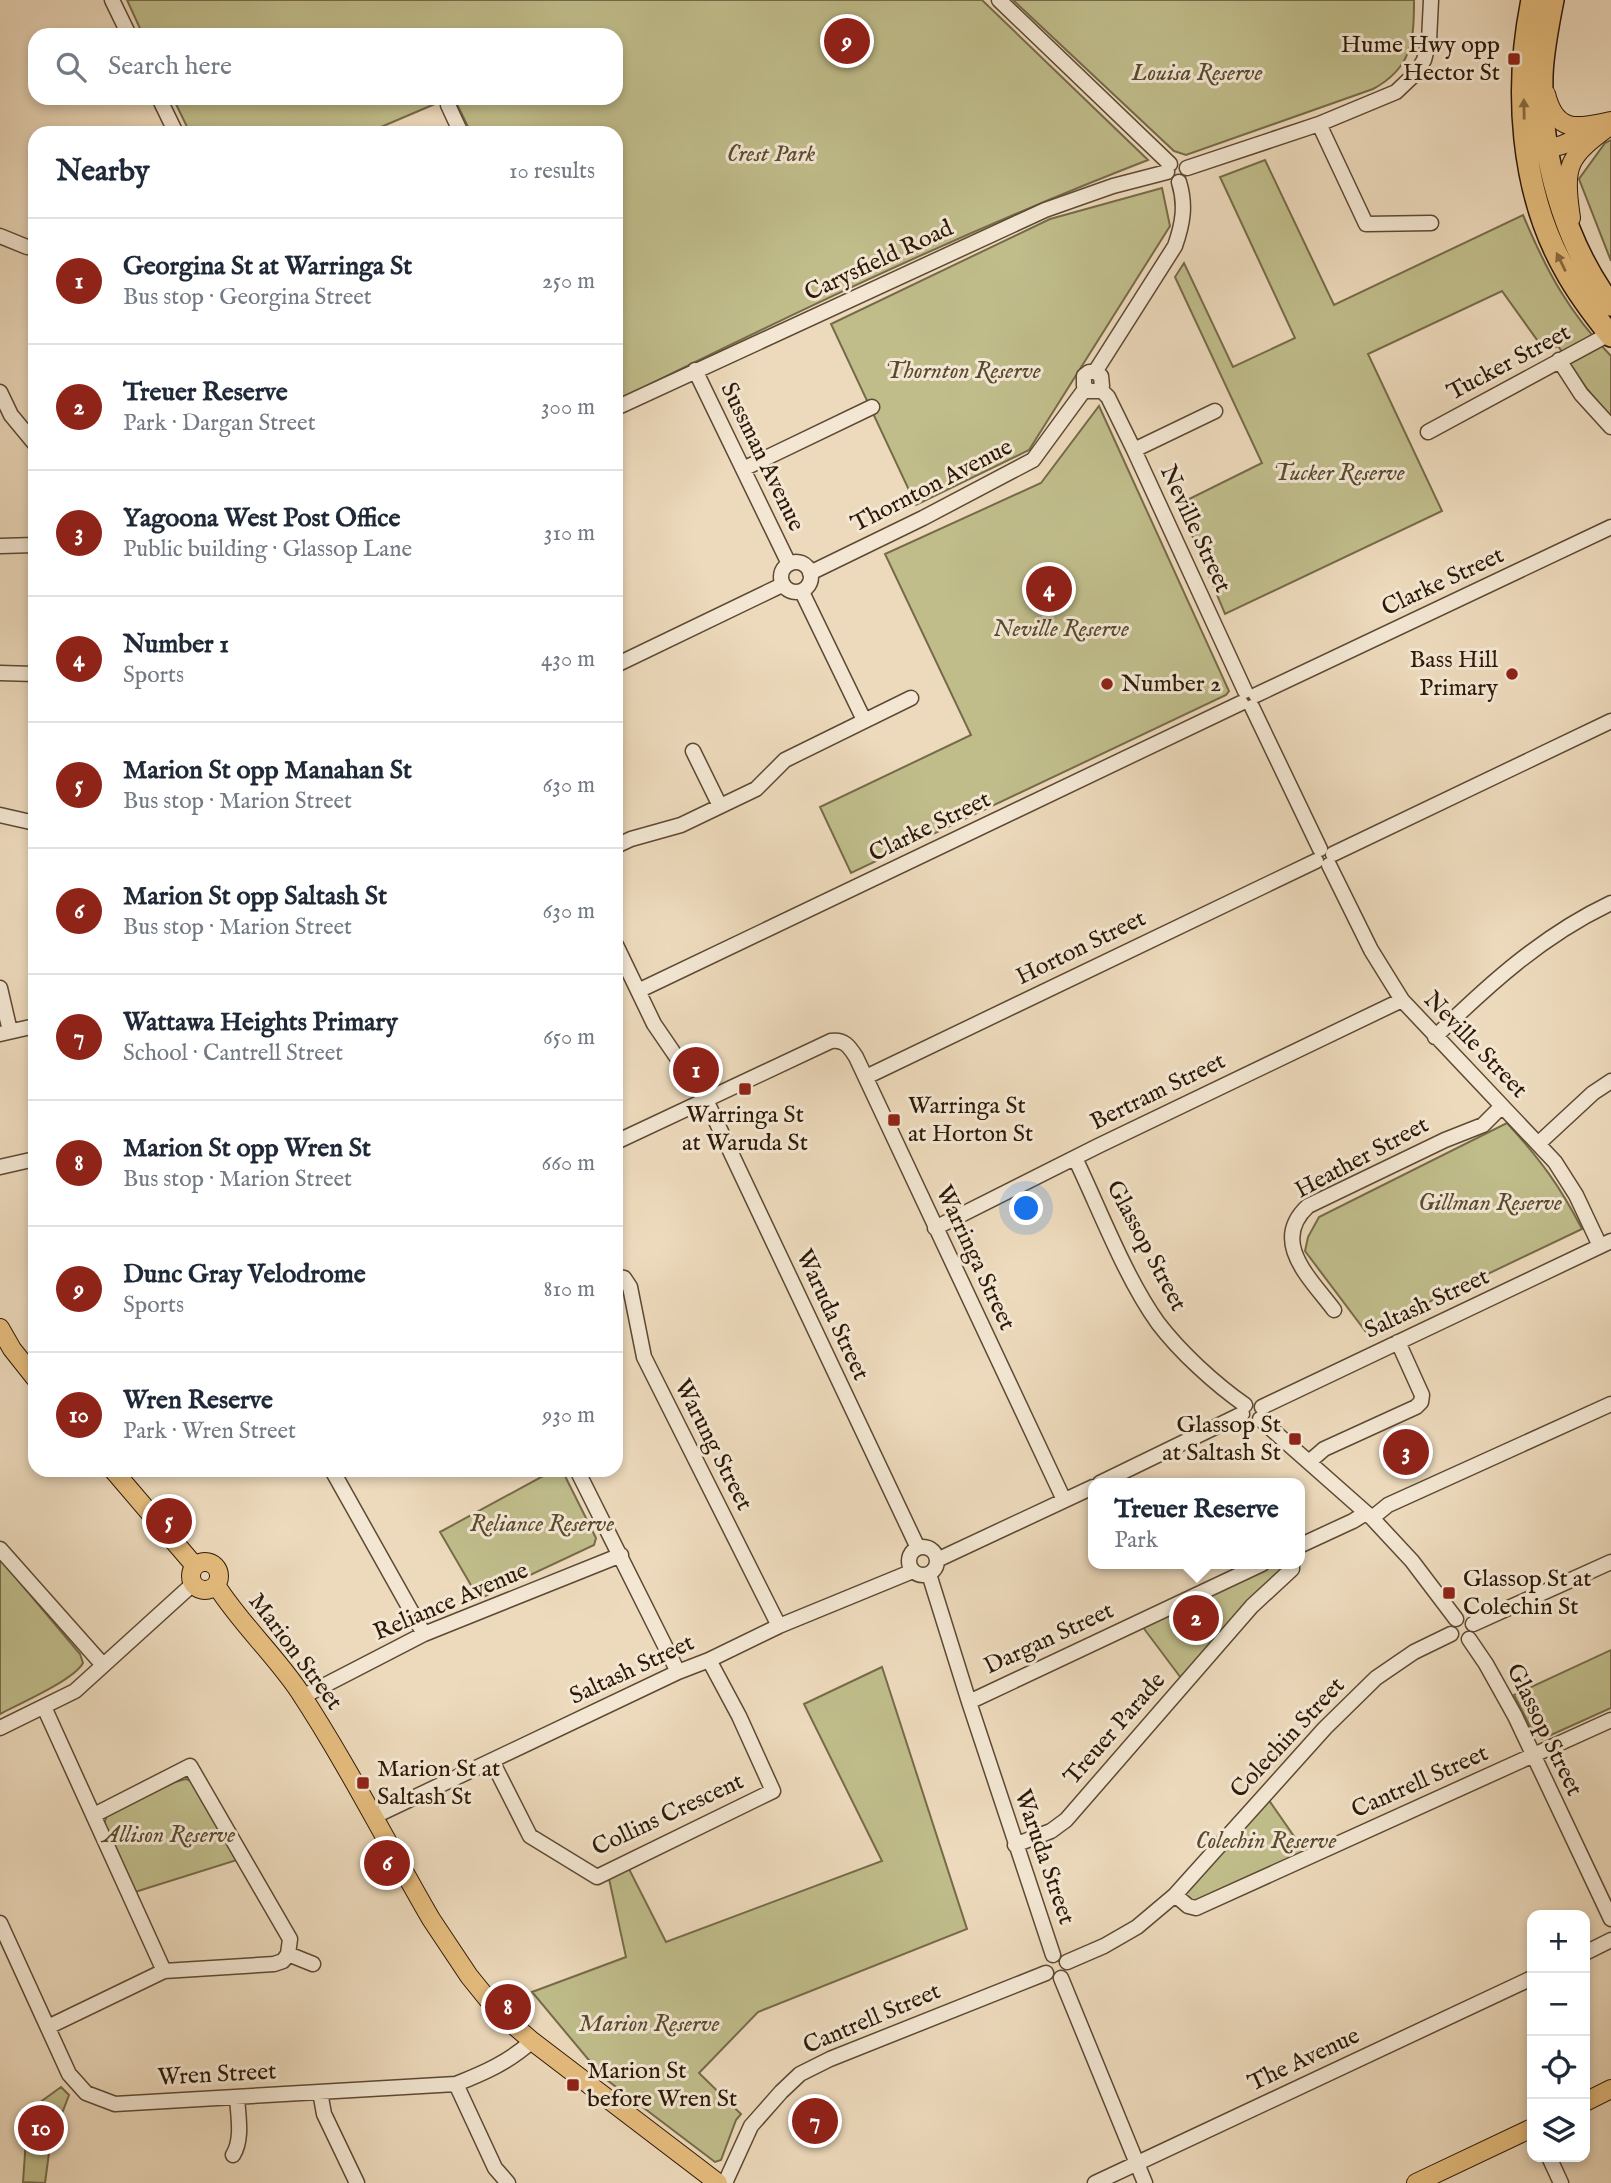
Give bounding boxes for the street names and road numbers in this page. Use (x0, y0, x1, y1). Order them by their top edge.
street label: Carysfield Road (800, 213, 958, 309)
street label: Tucker Street (1442, 318, 1576, 408)
street label: Sussman Avenue (713, 377, 811, 537)
street label: Thornton Avenue (846, 432, 1018, 540)
street label: Neville Street (1152, 460, 1238, 598)
street label: Clarke Street (1377, 540, 1509, 624)
street label: Clarke Street (864, 784, 996, 870)
street label: Horton Street (1011, 903, 1151, 993)
street label: Neville Street (1416, 985, 1534, 1105)
street label: Bertram Street (1085, 1046, 1231, 1138)
street label: Heather Street (1290, 1110, 1434, 1206)
street label: Glassop Street (1099, 1175, 1193, 1317)
street label: Warringa Street (928, 1180, 1022, 1336)
street label: Waruda Street (788, 1245, 876, 1385)
street label: Saltash Street (1360, 1262, 1494, 1346)
street label: Warung Street (667, 1374, 759, 1516)
street label: Reliance Avenue (369, 1555, 533, 1649)
street label: Marion Street (241, 1587, 349, 1717)
street label: Dargan Street (979, 1595, 1119, 1683)
street label: Saltash Street (565, 1628, 699, 1712)
street label: Glassop Street (1499, 1659, 1589, 1801)
street label: Treuer Parade (1057, 1666, 1173, 1792)
street label: Colechin Street (1224, 1671, 1352, 1805)
street label: Cantrell Street (1347, 1738, 1493, 1826)
street label: Collins Crescent (587, 1766, 749, 1864)
street label: Waruda Street (1006, 1785, 1082, 1929)
street label: Cantrell Street (799, 1976, 945, 2062)
street label: The Avenue (1243, 2021, 1365, 2099)
street label: Wren Street (157, 2056, 277, 2094)

